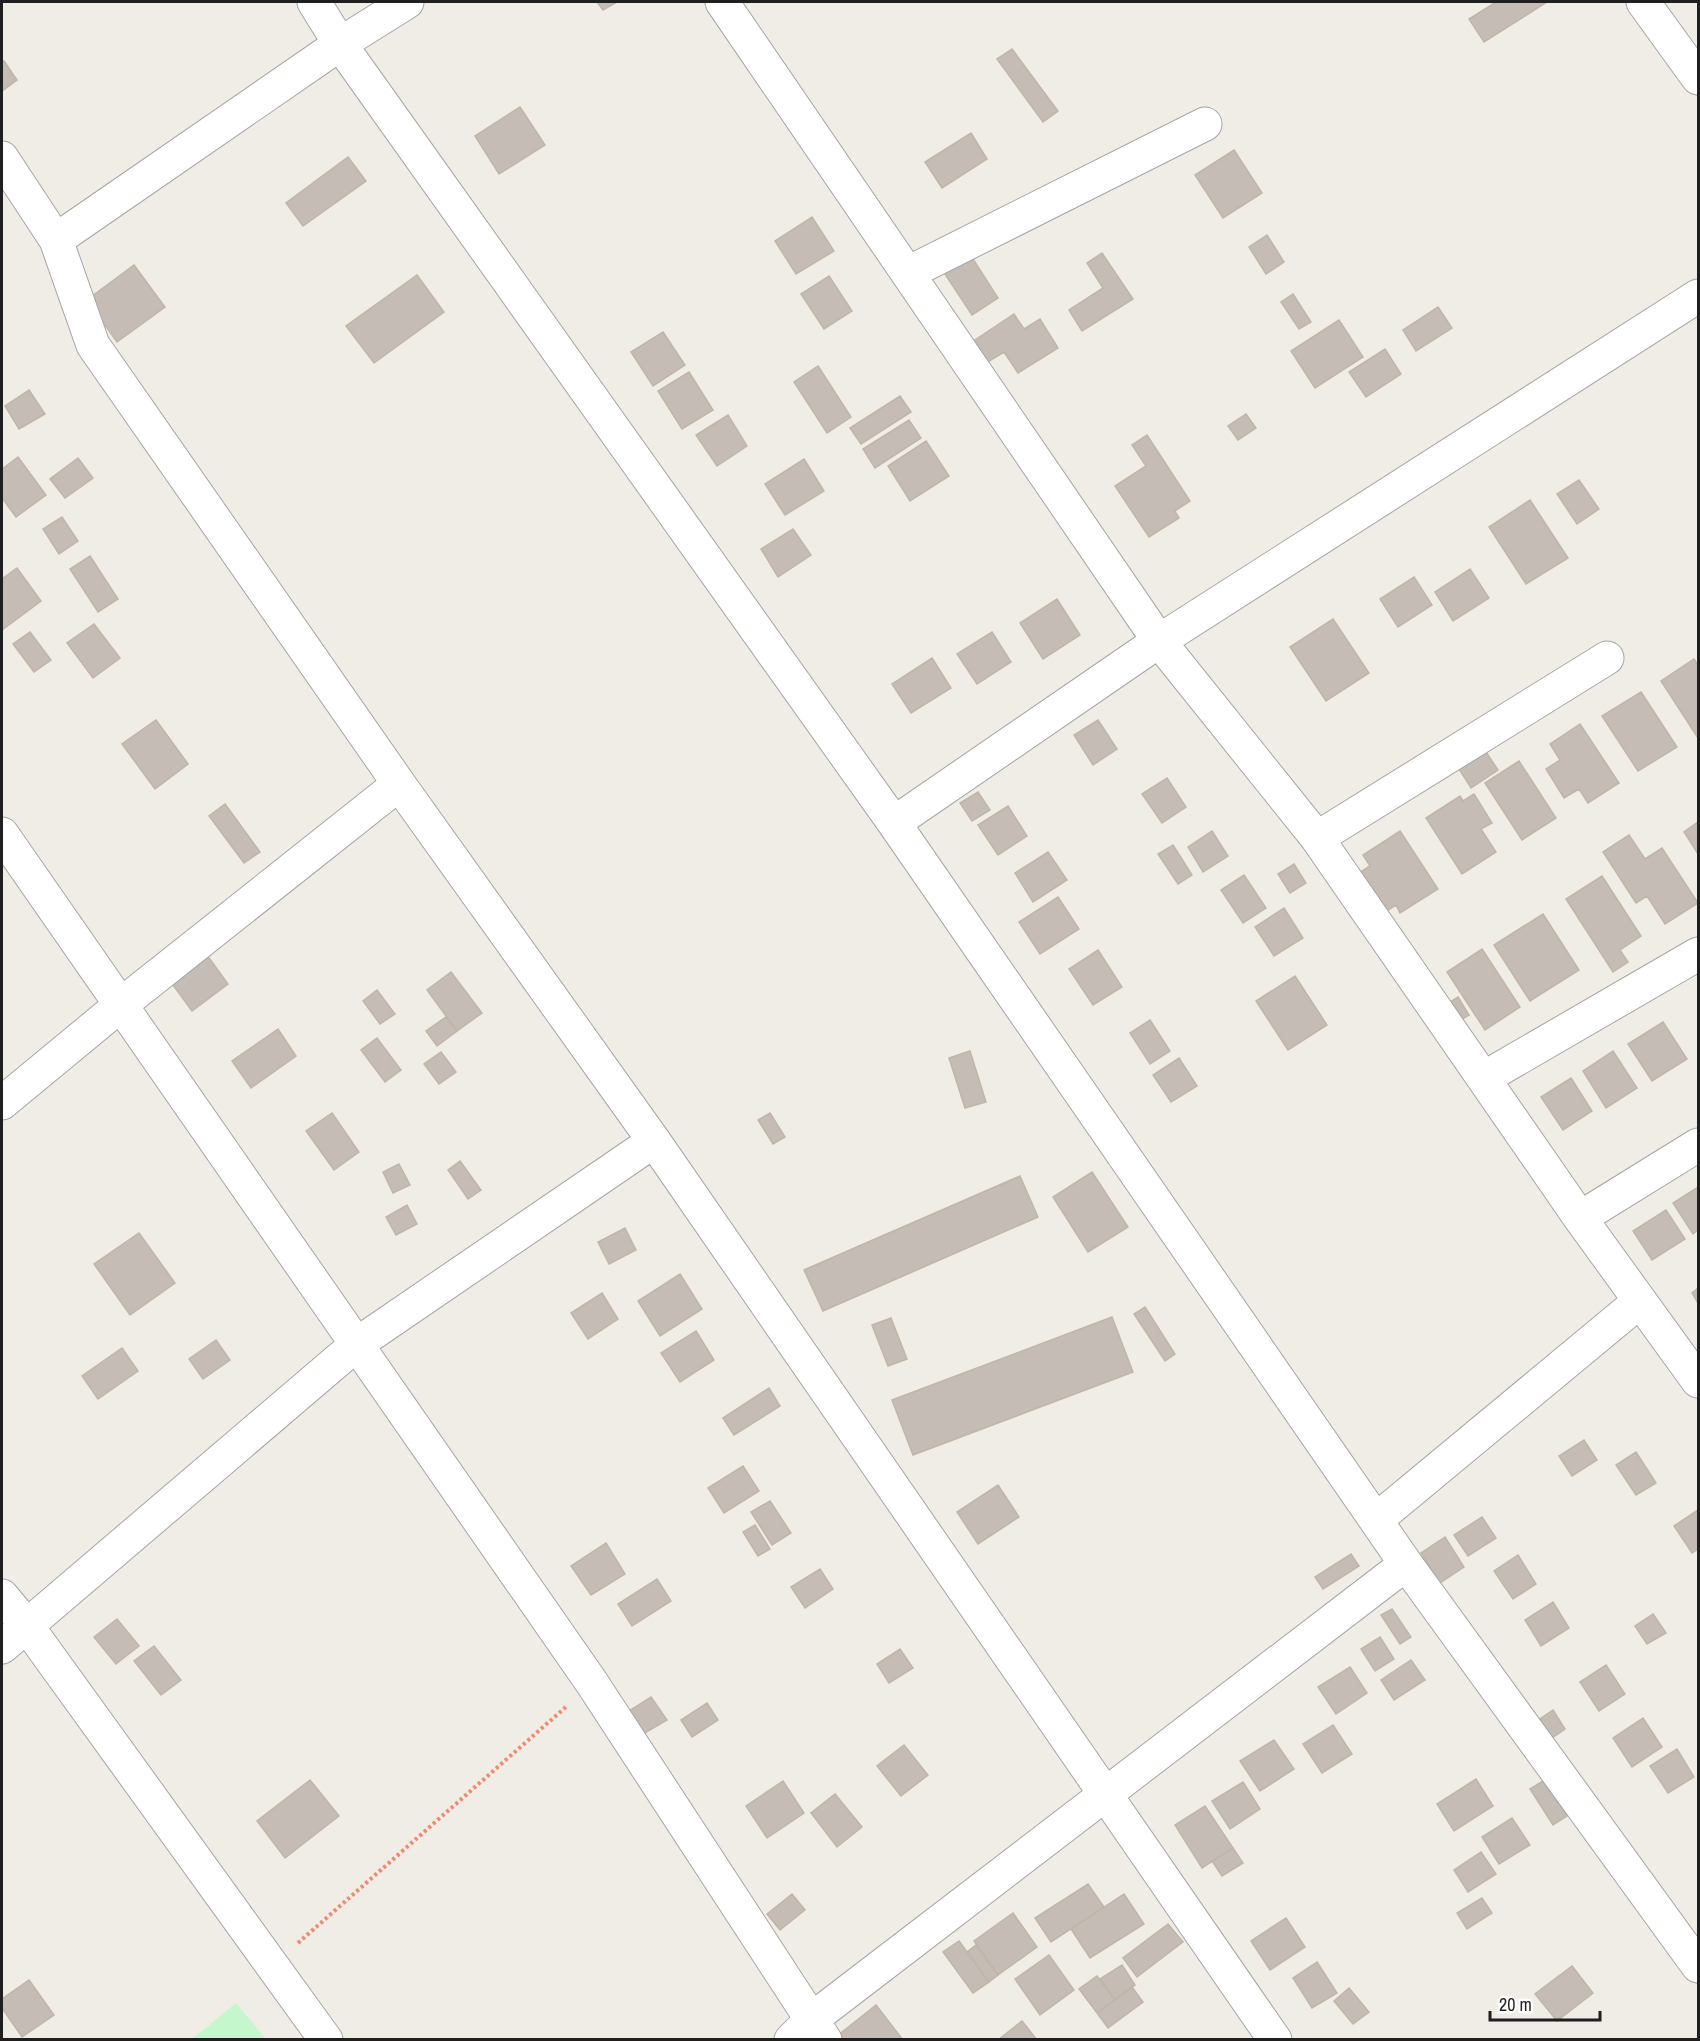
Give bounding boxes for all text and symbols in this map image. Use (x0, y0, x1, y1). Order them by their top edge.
scale bar (1490, 1984, 1600, 2022)
text: 20 m (1499, 1992, 1532, 2017)

